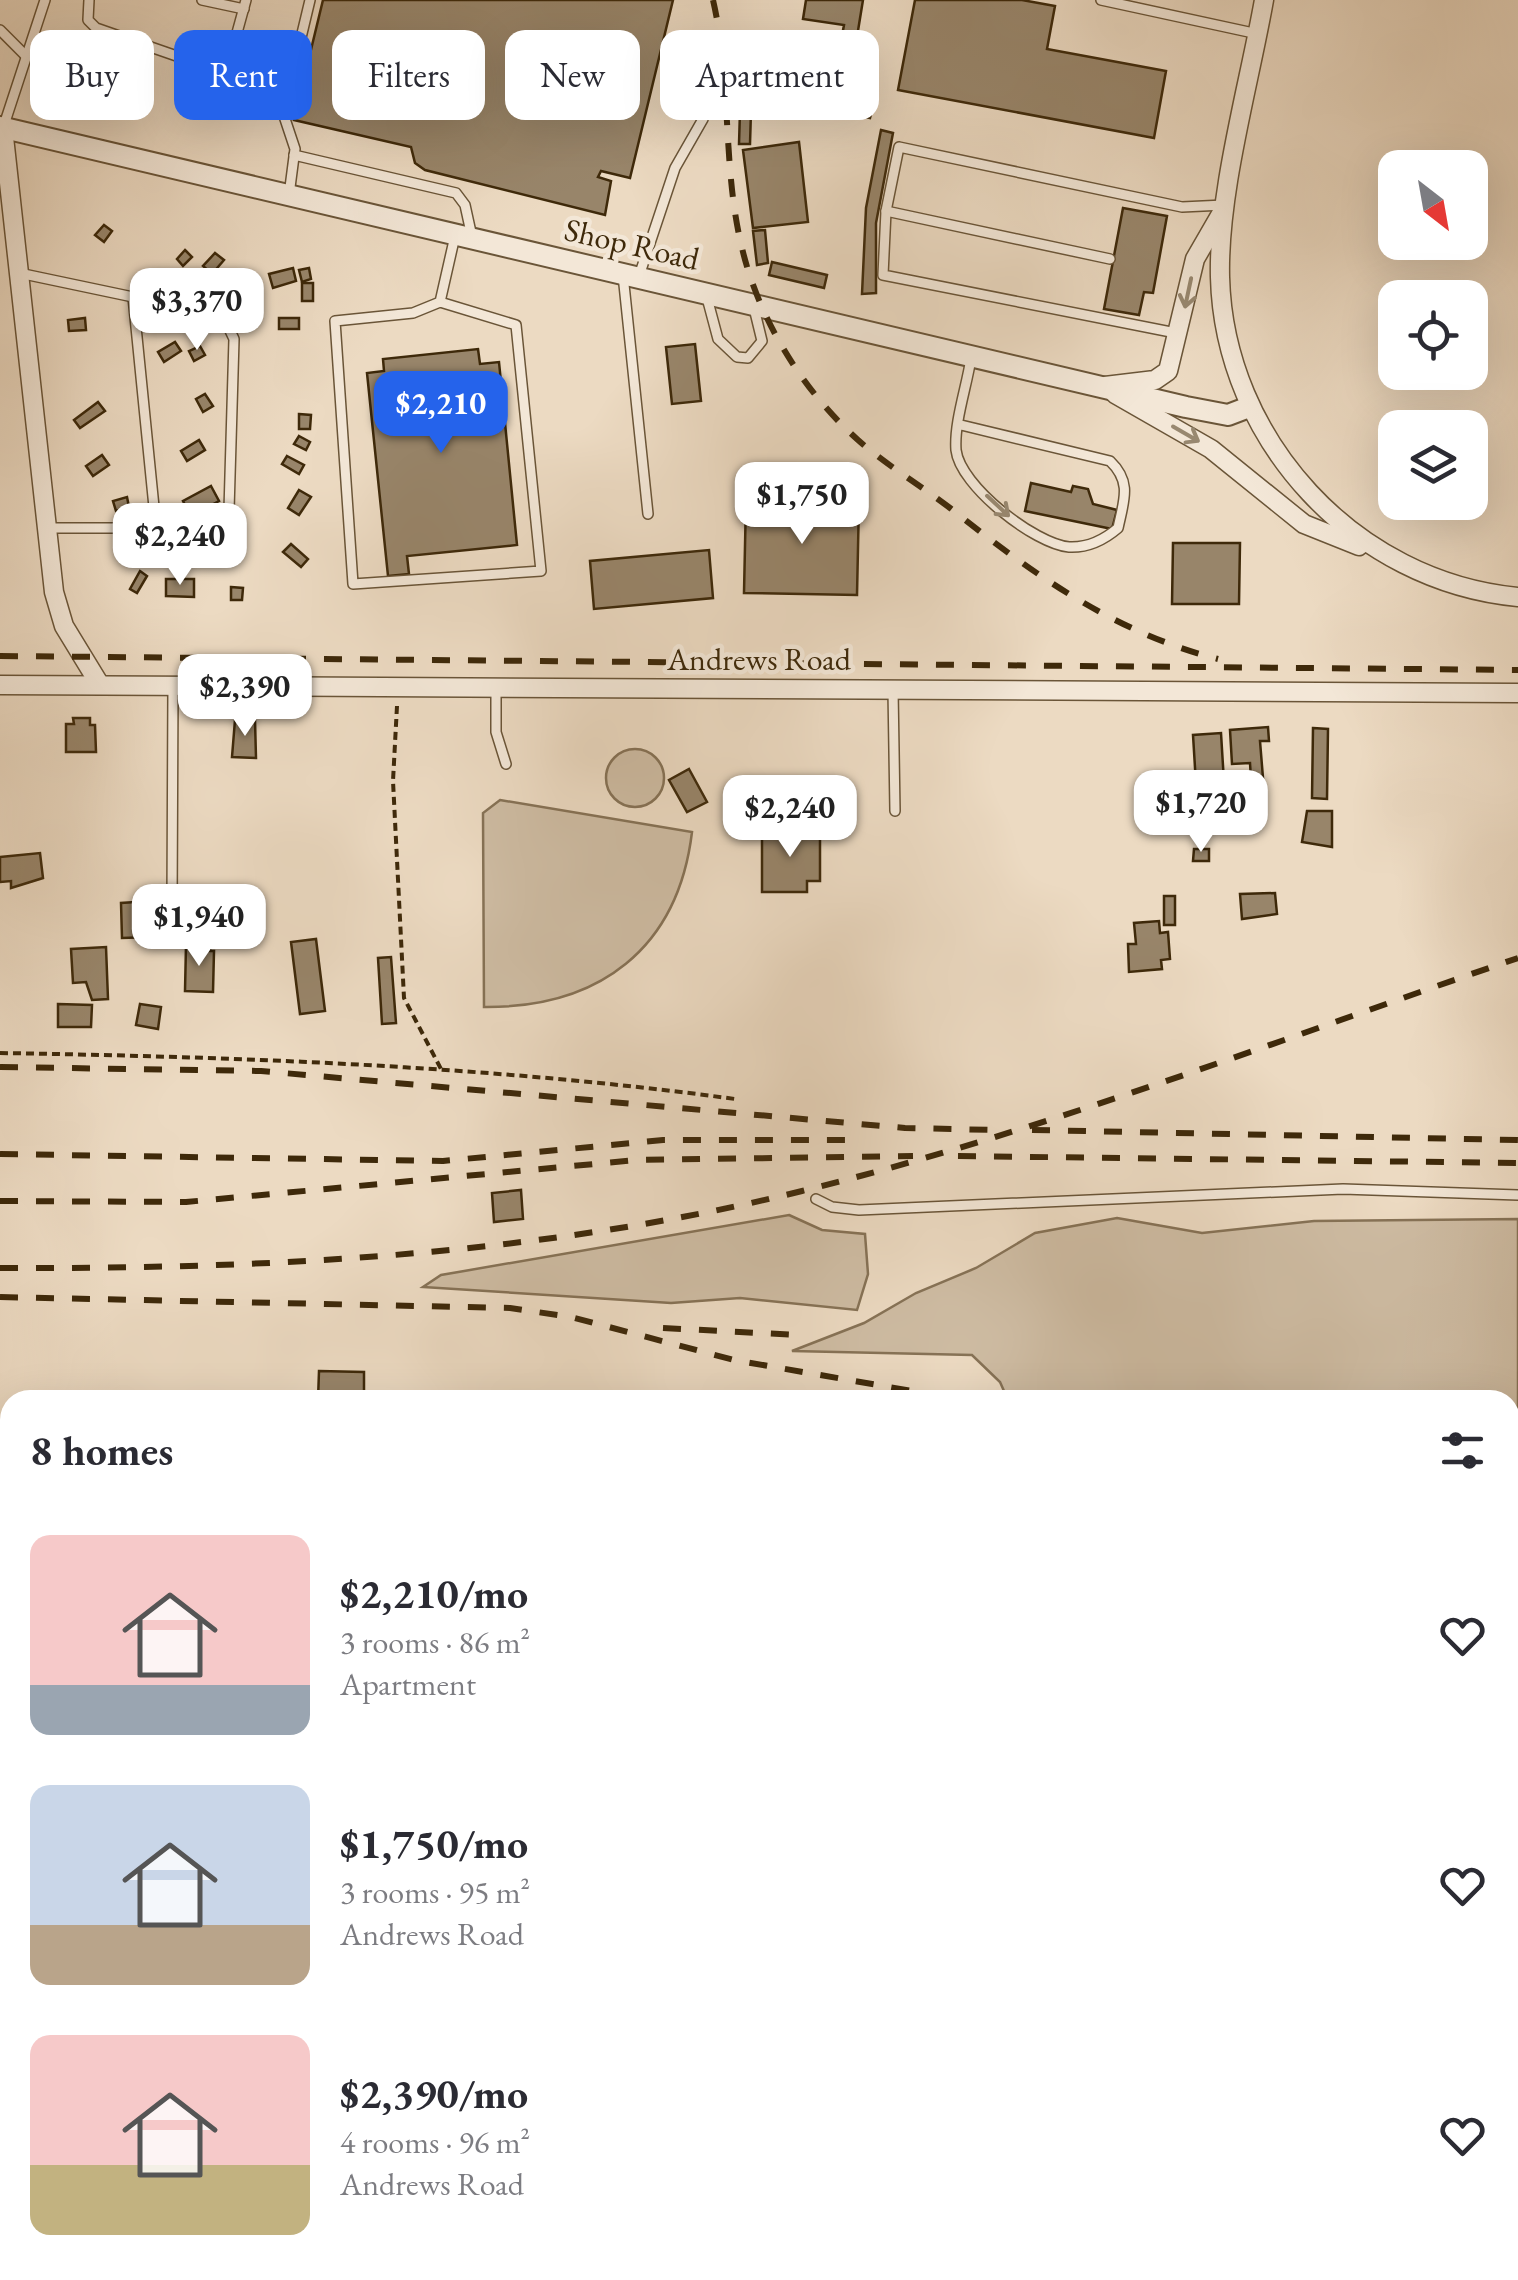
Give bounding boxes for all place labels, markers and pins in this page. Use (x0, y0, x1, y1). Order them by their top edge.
pin: $3,370 (116, 268, 278, 353)
pin: $2,210 (360, 371, 522, 456)
pin: $1,750 (721, 462, 883, 547)
pin: $2,240 (99, 503, 261, 588)
pin: $2,390 (164, 654, 326, 739)
pin: $1,720 (1120, 770, 1282, 855)
pin: $2,240 (709, 775, 871, 860)
pin: $1,940 (118, 884, 280, 969)

